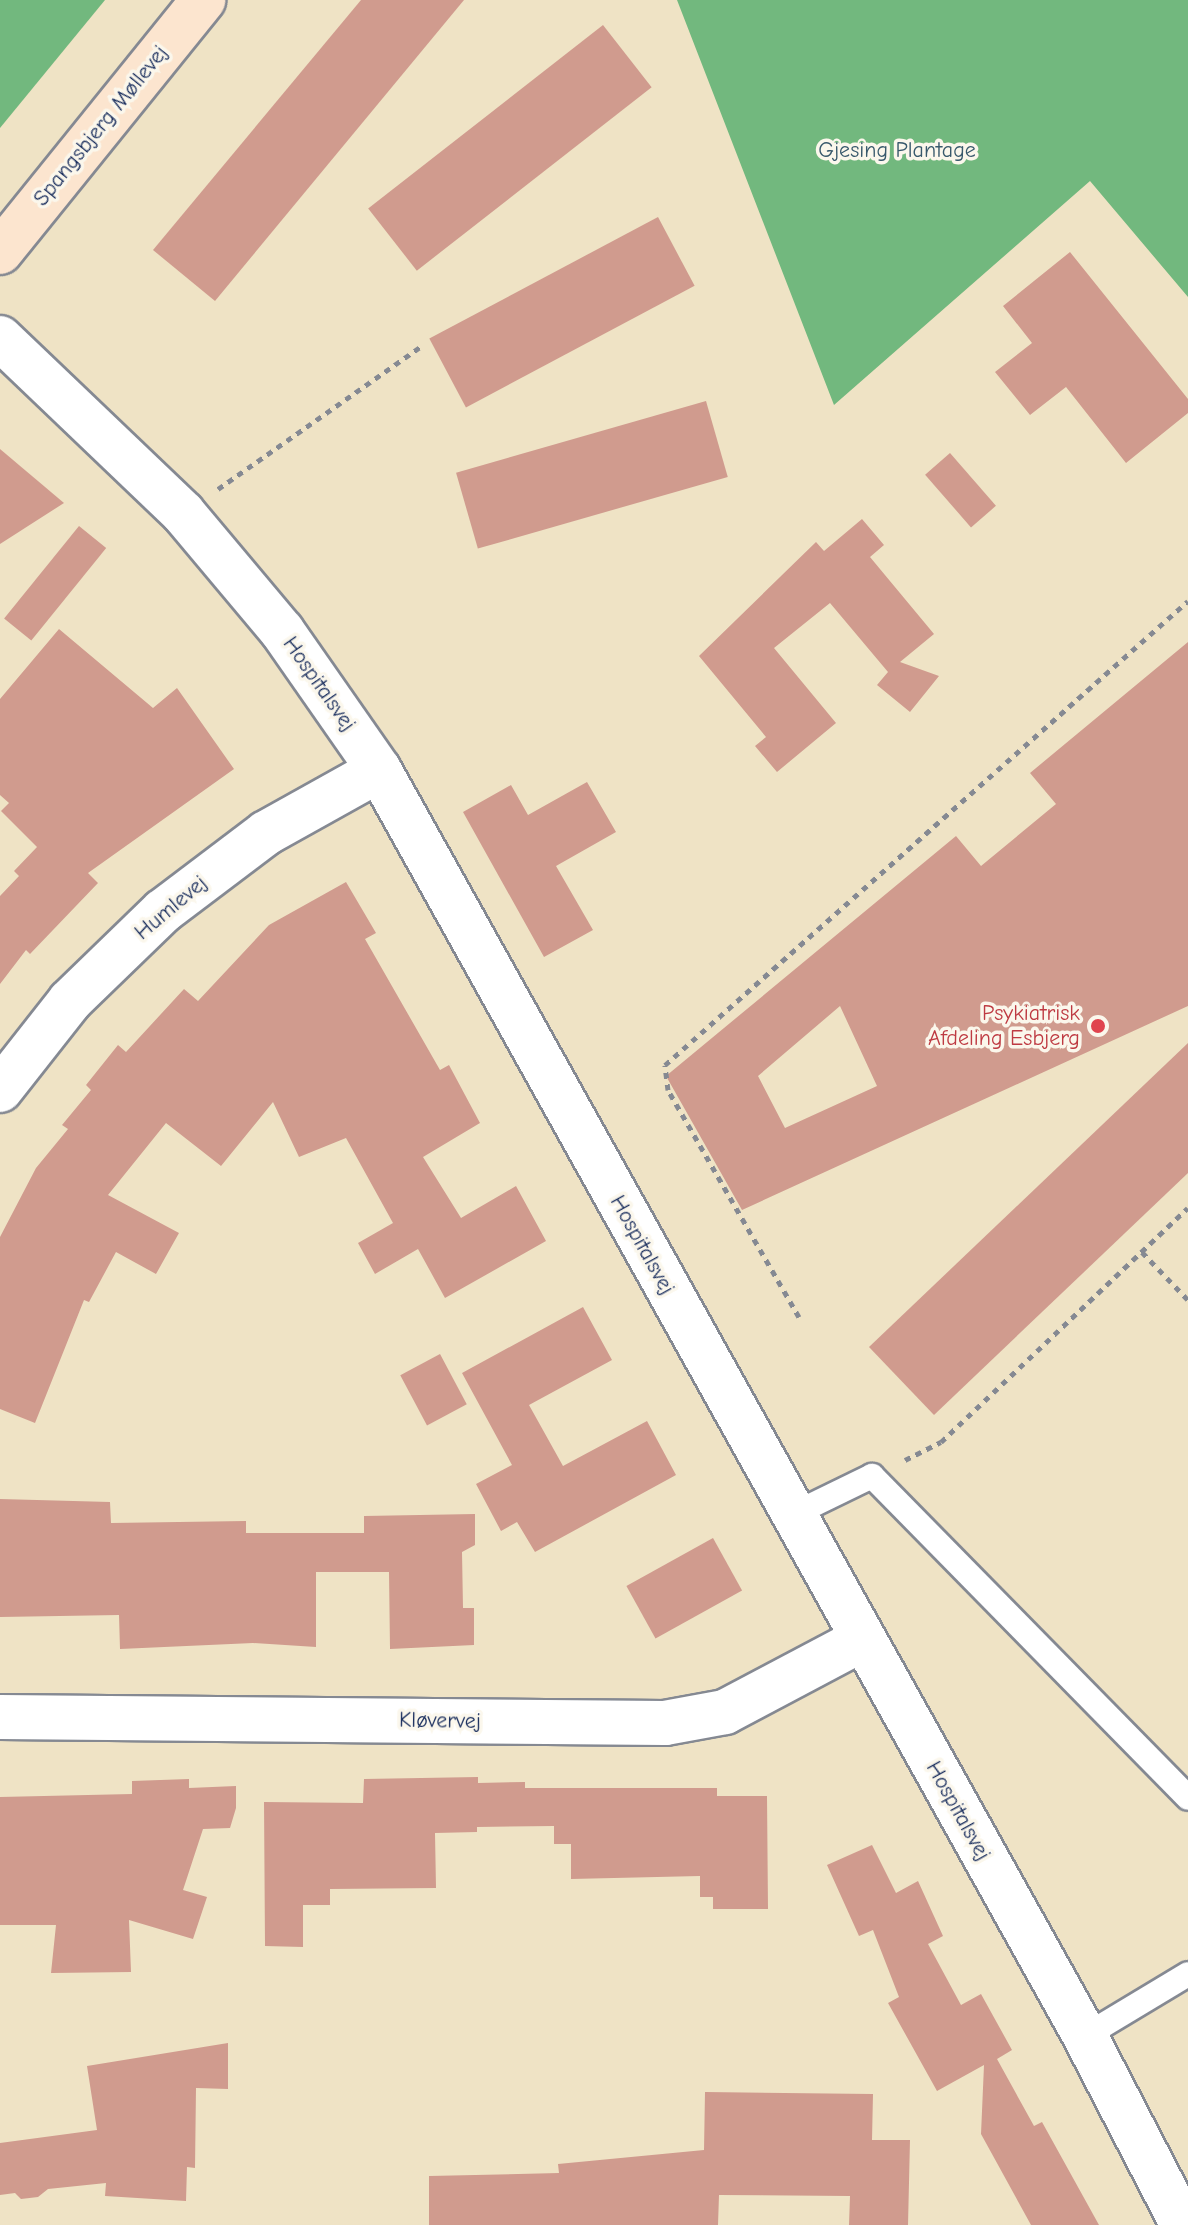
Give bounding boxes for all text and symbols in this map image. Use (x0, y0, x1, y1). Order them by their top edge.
street label: Spangsbjerg Møllevej (28, 40, 174, 212)
park label: Gjesing Plantage (818, 138, 976, 164)
street label: Hospitalsvej (277, 632, 361, 736)
street label: Humlevej (130, 870, 212, 946)
place label: Psykiatrisk Afdeling Esbjerg (928, 1000, 1080, 1052)
marker: Psykiatrisk Afdeling Esbjerg (1087, 1015, 1109, 1037)
street label: Hospitalsvej (604, 1191, 680, 1299)
street label: Kløvervej (399, 1707, 481, 1735)
street label: Hospitalsvej (920, 1757, 996, 1865)

